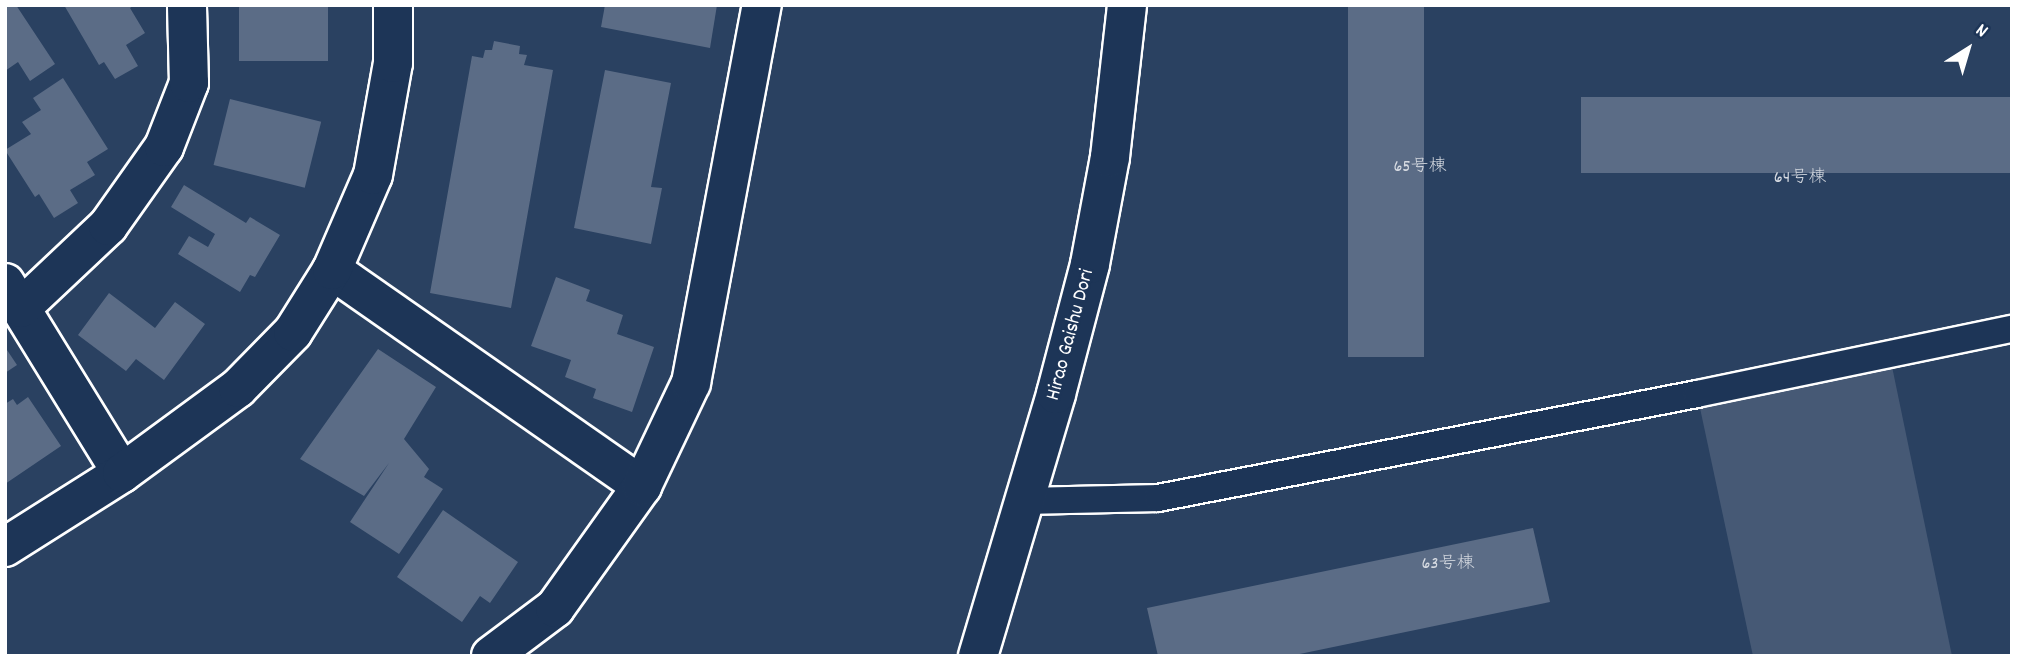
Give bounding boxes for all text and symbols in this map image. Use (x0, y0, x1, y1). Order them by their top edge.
north arrow (1933, 14, 2003, 84)
text: N (1969, 18, 1993, 45)
house number: 65号棟 (1393, 157, 1447, 179)
house number: 64号棟 (1774, 168, 1826, 190)
street label: Hirao Gaishu Dori (1041, 267, 1101, 403)
house number: 63号棟 (1422, 554, 1474, 576)

